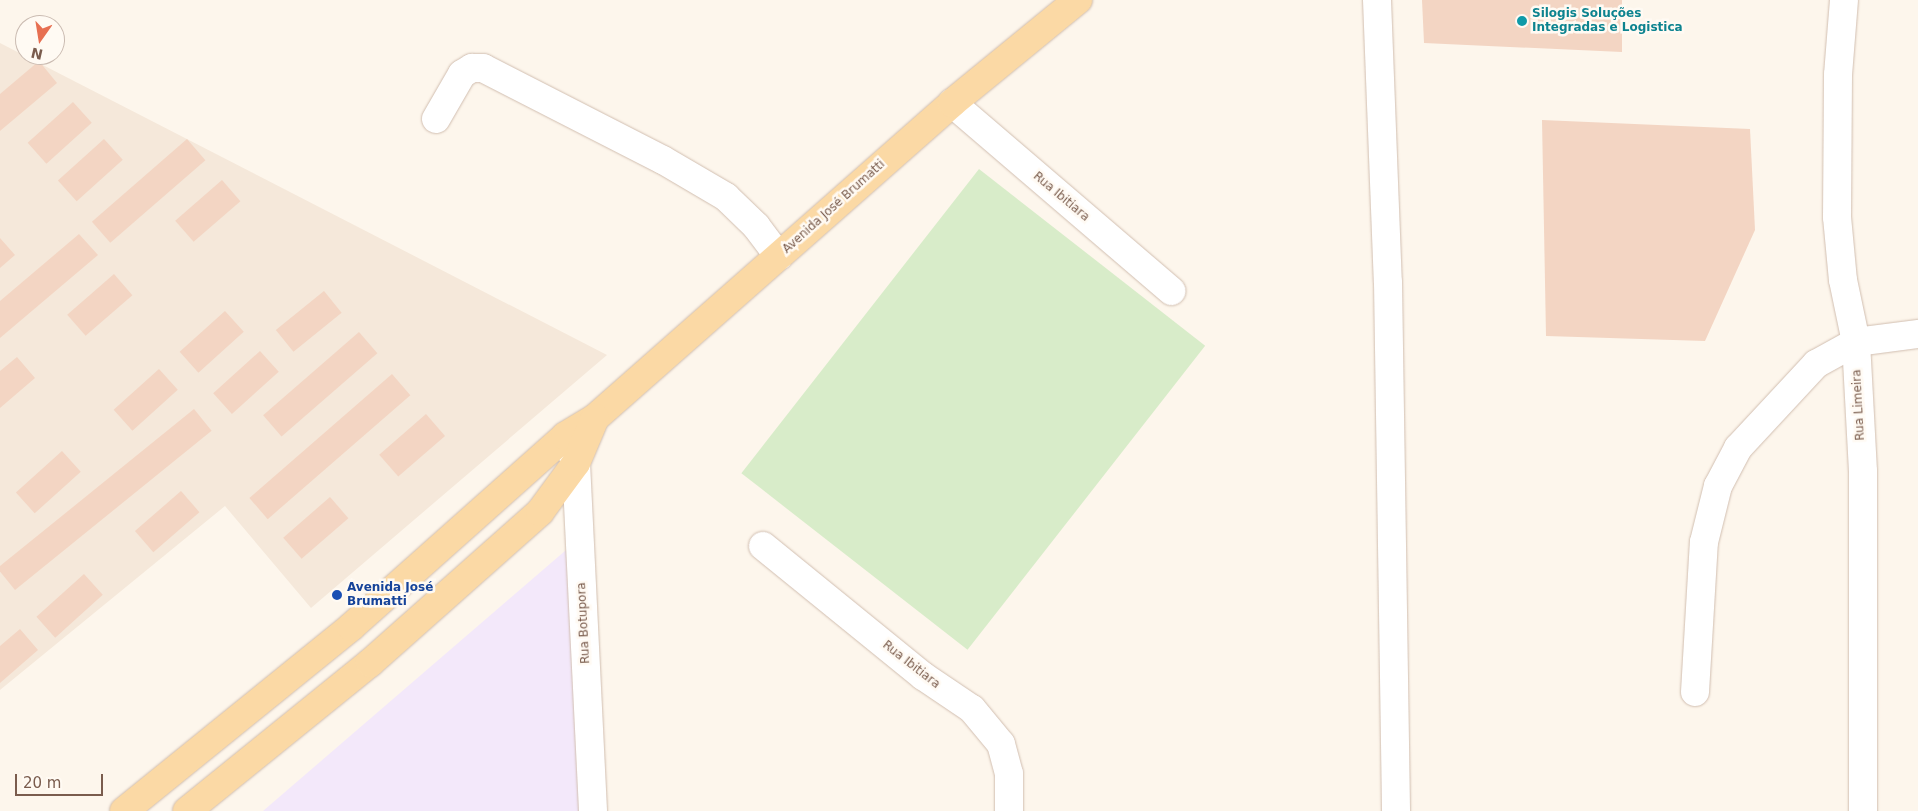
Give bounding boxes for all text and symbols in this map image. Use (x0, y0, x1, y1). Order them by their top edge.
place label: Silogis Soluções Integradas e Logistica (1532, 7, 1683, 35)
north arrow (15, 15, 65, 65)
marker: Silogis Soluções Integradas e Logistica (1516, 15, 1528, 27)
text: N (29, 45, 44, 63)
street label: Avenida José Brumatti (780, 157, 888, 257)
street label: Rua Ibitiara (1030, 169, 1092, 225)
street label: Rua Limeira (1850, 369, 1868, 441)
place label: Avenida José Brumatti (347, 581, 433, 609)
street label: Rua Botupora (575, 582, 593, 664)
marker: Avenida José Brumatti (331, 589, 343, 601)
street label: Rua Ibitiara (879, 638, 943, 692)
scale bar (18, 764, 105, 796)
text: 20 m (23, 774, 61, 792)

